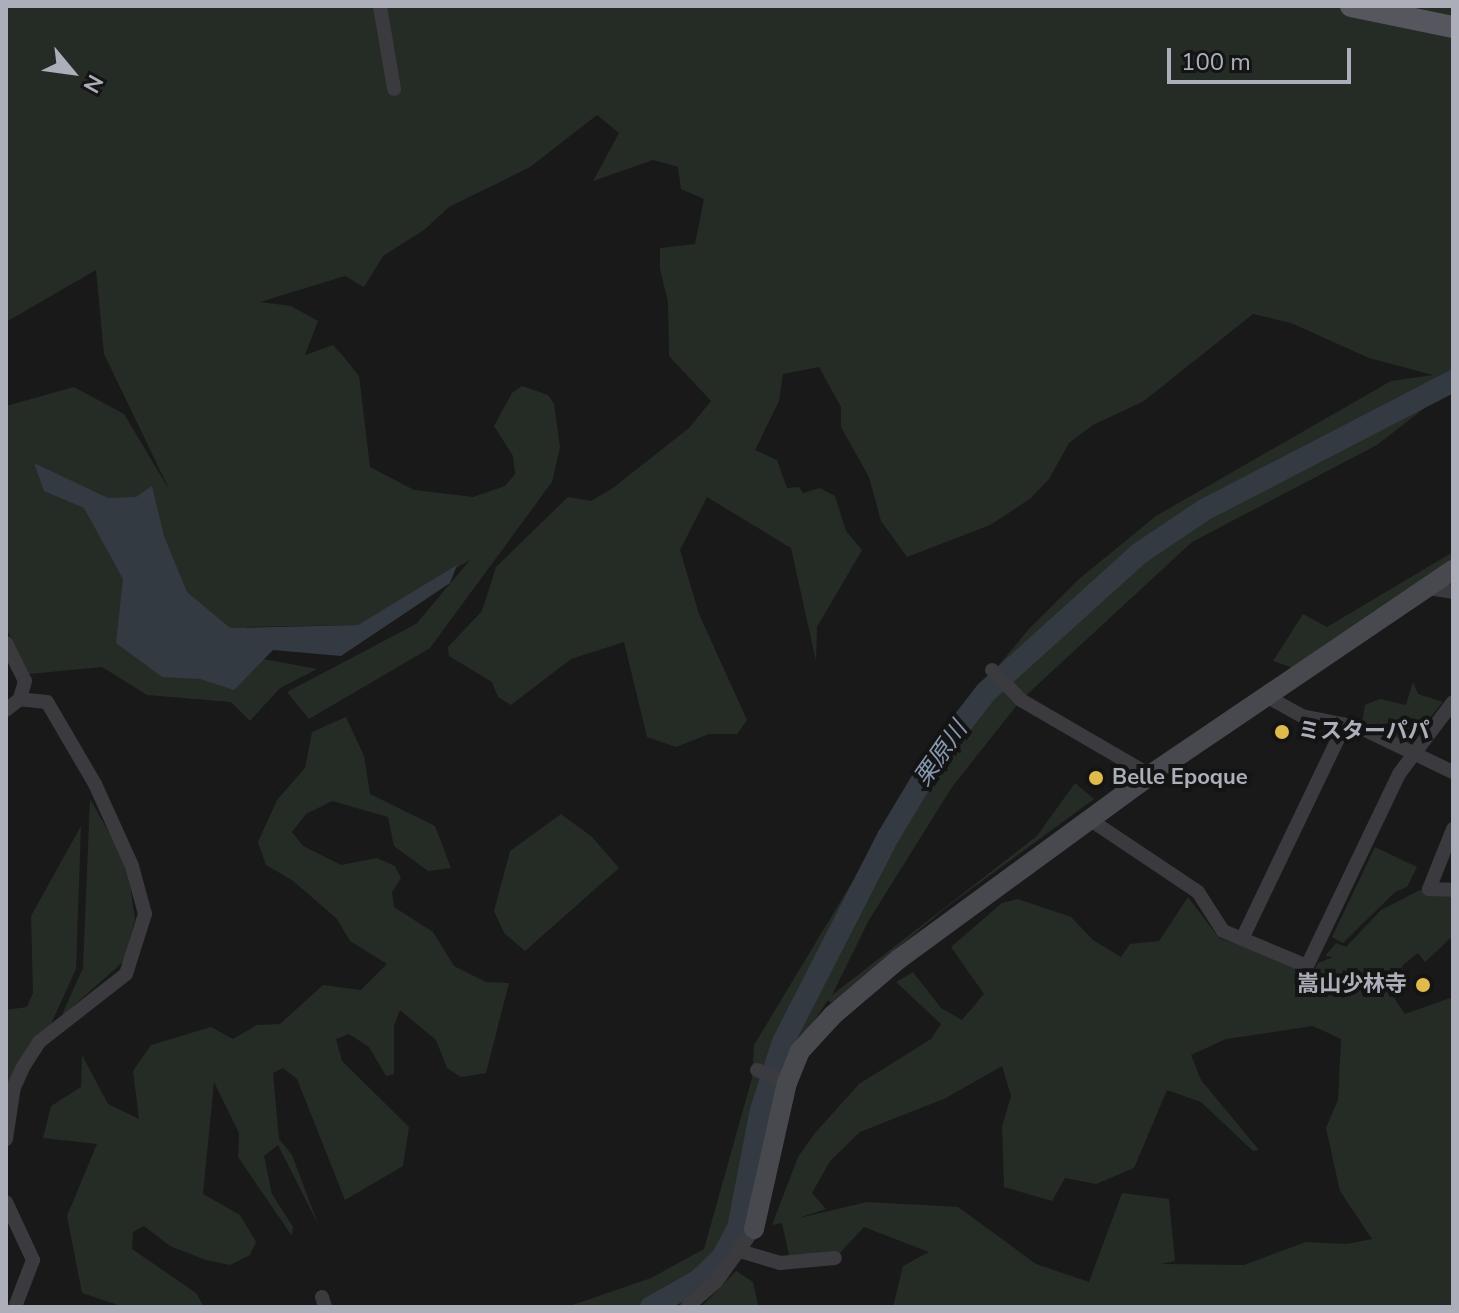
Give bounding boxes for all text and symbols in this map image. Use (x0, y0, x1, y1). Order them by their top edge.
north arrow (32, 32, 112, 112)
scale bar (1171, 32, 1355, 82)
text: 100 m (1181, 46, 1251, 78)
text: N (76, 69, 110, 98)
water label: 栗原川 (909, 716, 973, 792)
place label: ミスターパパ (1298, 719, 1430, 745)
marker: ミスターパパ (1273, 723, 1291, 741)
place label: Belle Epoque (1112, 765, 1248, 791)
marker: Belle Epoque (1087, 769, 1105, 787)
place label: 嵩山少林寺 (1297, 972, 1407, 998)
marker: 嵩山少林寺 (1414, 976, 1432, 994)

